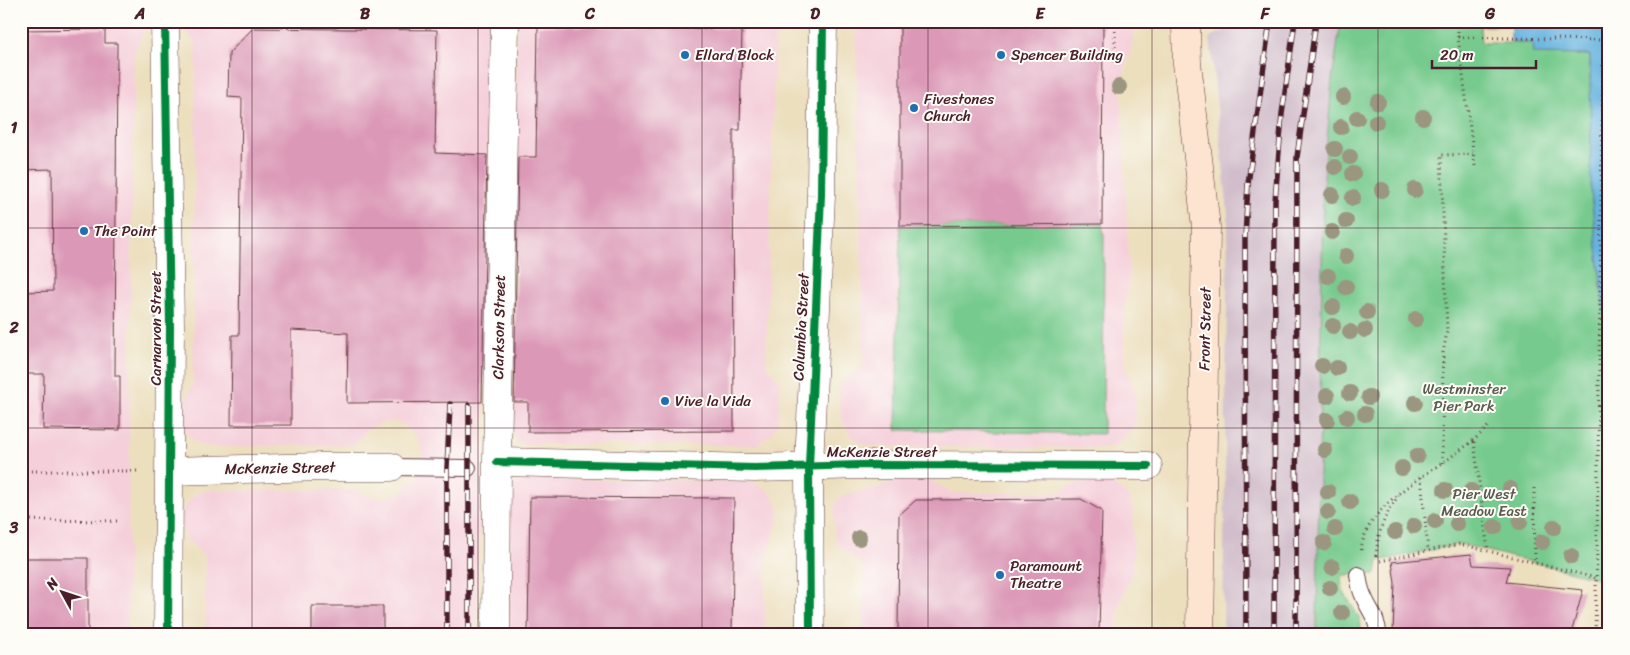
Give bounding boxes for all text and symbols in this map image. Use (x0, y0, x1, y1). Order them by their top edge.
text: A (134, 0, 145, 28)
text: B (360, 0, 371, 28)
text: C (584, 0, 596, 28)
text: D (810, 0, 820, 28)
text: E (1036, 0, 1046, 28)
text: F (1260, 0, 1271, 28)
text: G (1484, 0, 1496, 28)
scale bar (1432, 38, 1536, 70)
place label: Ellard Block (695, 42, 775, 68)
place label: Spencer Building (1011, 42, 1123, 68)
text: 20 m (1440, 42, 1474, 68)
marker: Ellard Block (679, 49, 691, 61)
marker: Spencer Building (995, 49, 1007, 61)
place label: Fivestones Church (924, 86, 994, 129)
marker: Fivestones Church (908, 102, 920, 114)
text: 1 (11, 113, 18, 142)
place label: The Point (94, 218, 157, 244)
marker: The Point (78, 225, 90, 237)
street label: Carnarvon Street (143, 270, 169, 385)
street label: Columbia Street (785, 272, 817, 381)
street label: Clarkson Street (485, 274, 513, 380)
street label: Front Street (1191, 286, 1219, 371)
text: 2 (8, 313, 19, 342)
park label: Westminster Pier Park (1423, 376, 1506, 419)
place label: Vive la Vida (675, 388, 751, 414)
marker: Vive la Vida (659, 395, 671, 407)
street label: McKenzie Street (827, 439, 938, 465)
street label: McKenzie Street (224, 454, 336, 482)
park label: Pier West Meadow East (1441, 481, 1527, 524)
text: 3 (9, 513, 19, 542)
place label: Paramount Theatre (1010, 553, 1082, 596)
north arrow (38, 568, 88, 618)
marker: Paramount Theatre (994, 569, 1006, 581)
text: N (39, 572, 65, 596)

